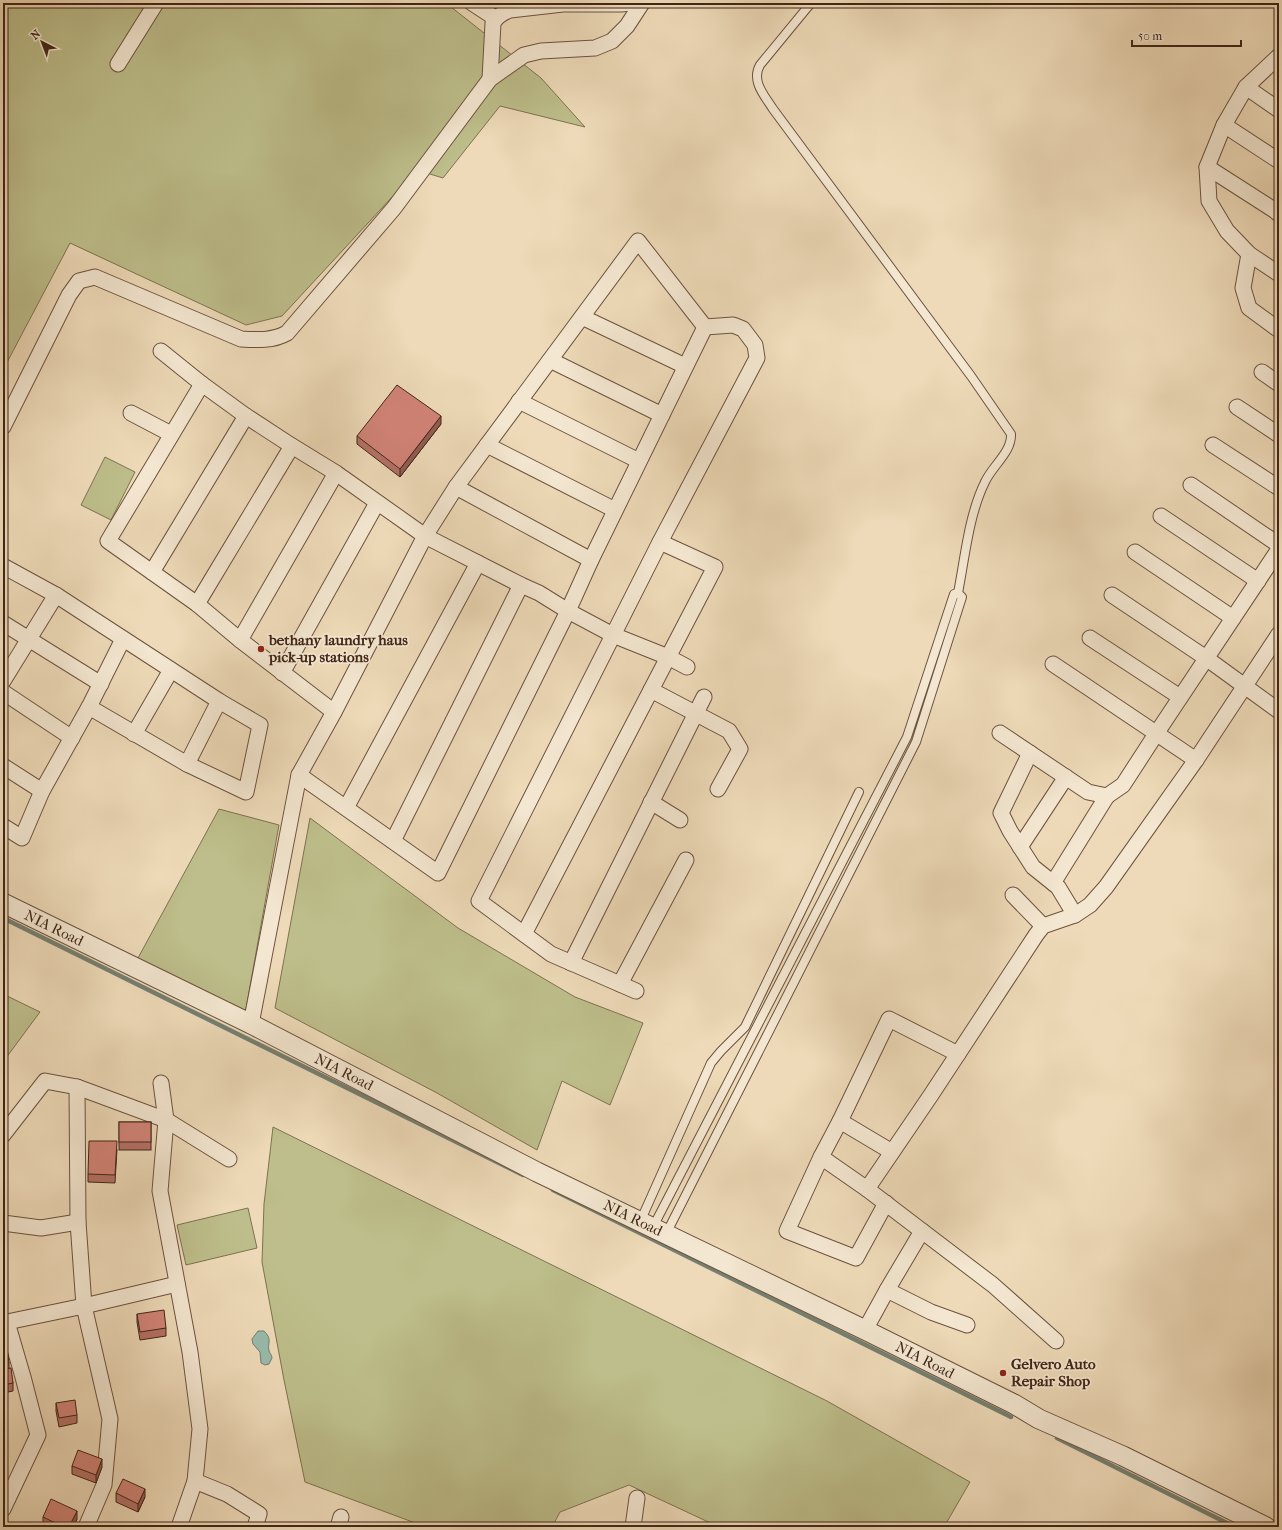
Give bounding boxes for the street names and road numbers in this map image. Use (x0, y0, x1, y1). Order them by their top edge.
street label: NIA Road (21, 906, 87, 950)
street label: NIA Road (312, 1050, 377, 1095)
street label: NIA Road (600, 1196, 666, 1240)
street label: NIA Road (893, 1338, 958, 1383)

